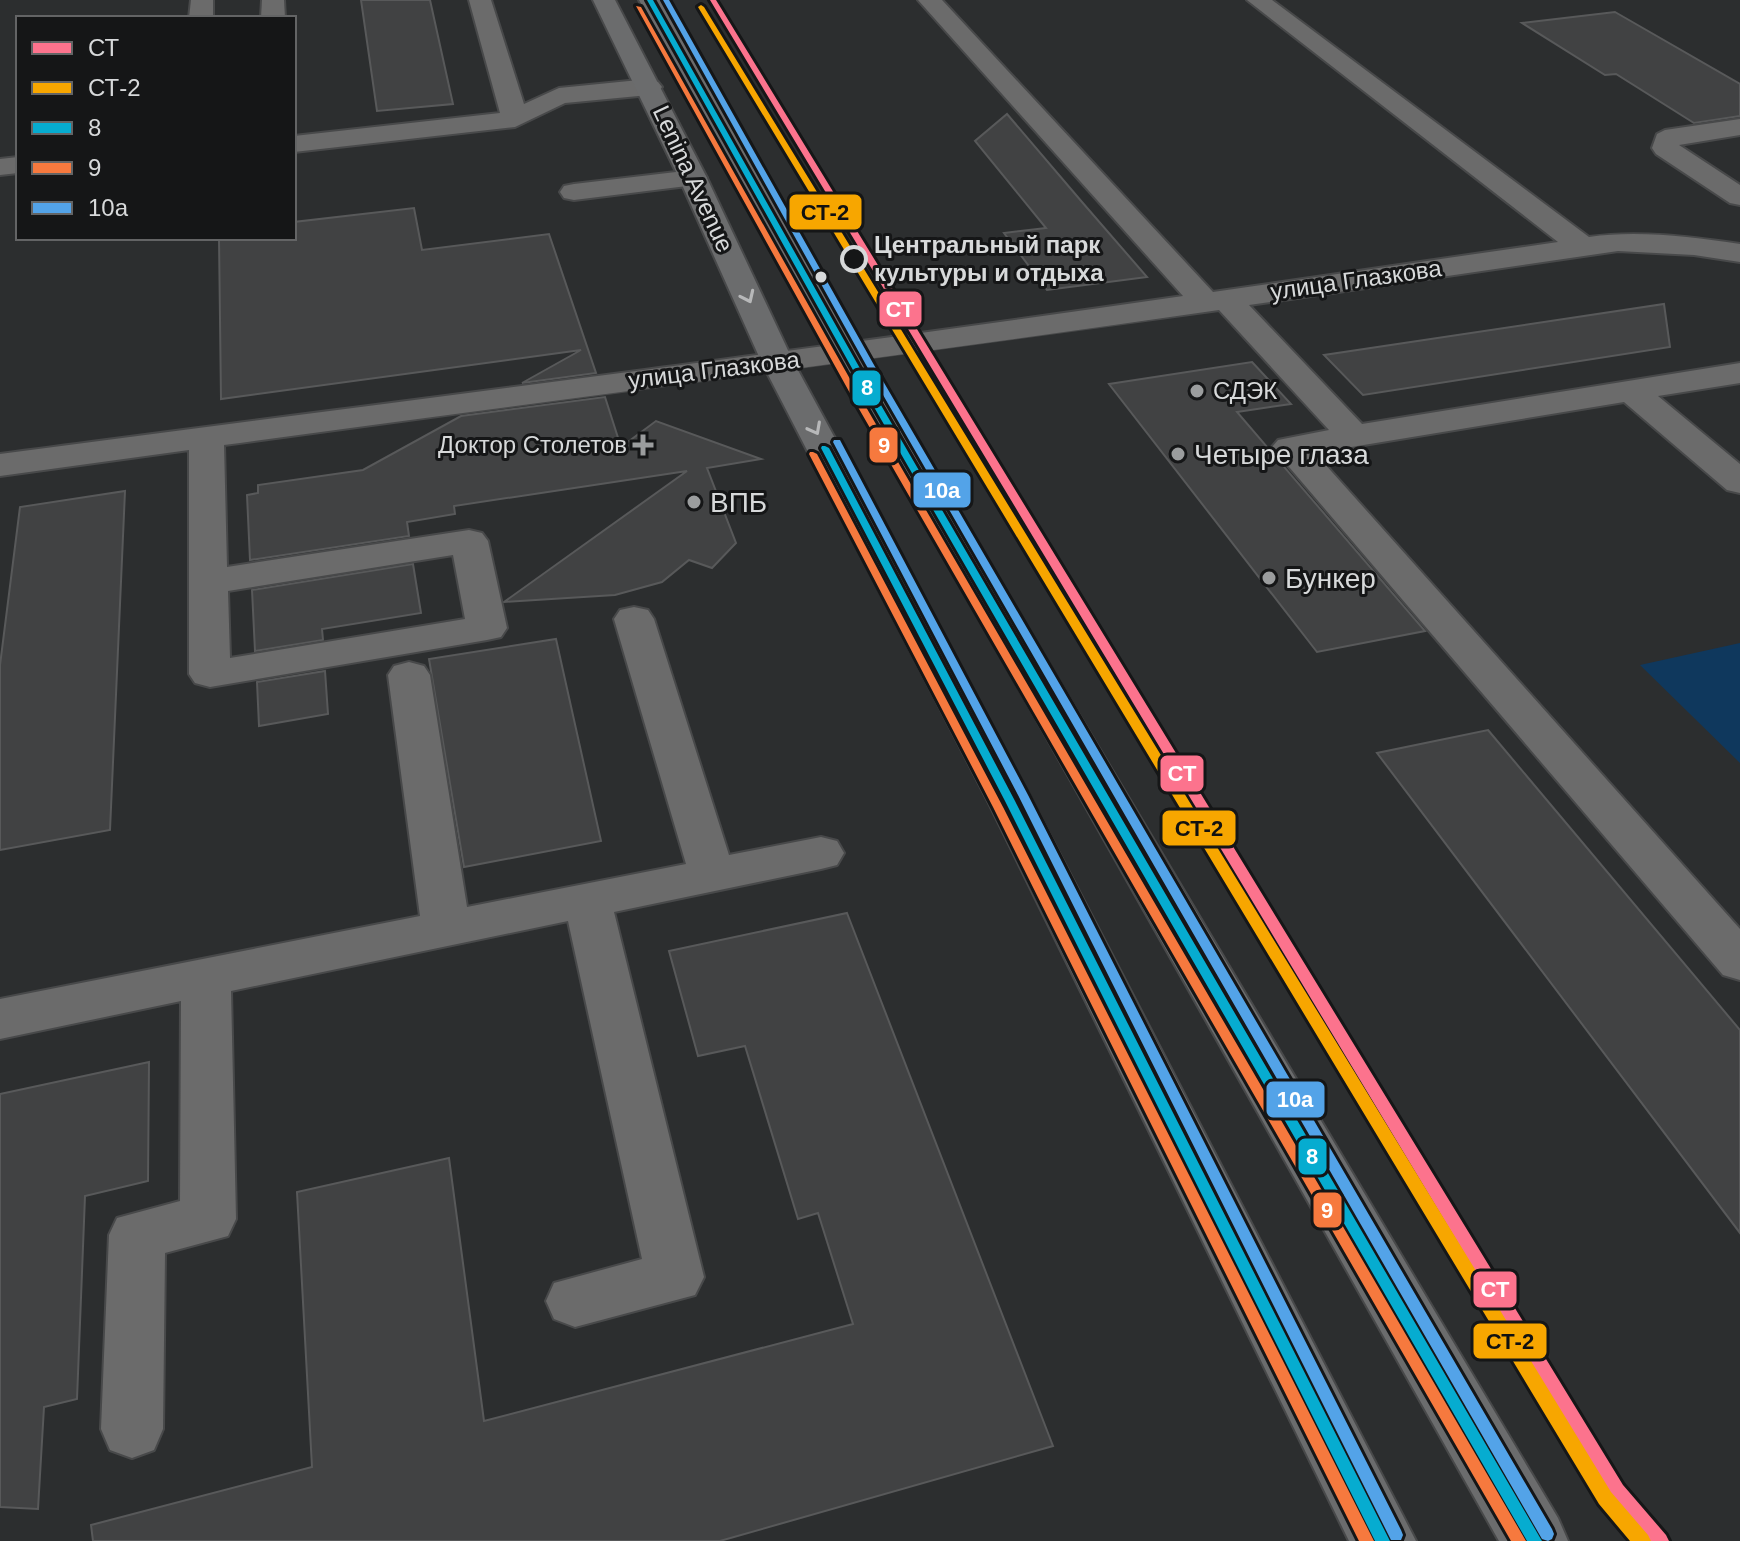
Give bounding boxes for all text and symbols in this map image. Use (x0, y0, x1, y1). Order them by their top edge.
legend (16, 16, 296, 240)
text: СТ (88, 34, 120, 61)
text: СТ-2 (88, 74, 141, 101)
street label: Lenina Avenue (648, 101, 739, 256)
text: 8 (88, 114, 101, 141)
text: 9 (88, 154, 101, 181)
line badge: СТ-2 (788, 193, 863, 231)
text: 10а (88, 194, 129, 221)
text: СТ-2 (801, 200, 849, 225)
place label: Центральный парк культуры и отдыха (874, 231, 1104, 286)
marker: Центральный парк культуры и отдыха (841, 246, 867, 272)
street label: улица Глазкова (1269, 254, 1444, 305)
unlabelled marker (813, 269, 829, 285)
one-way arrow (738, 288, 754, 303)
line badge: СТ (878, 290, 923, 328)
text: СТ (886, 297, 915, 322)
street label: улица Глазкова (627, 346, 802, 393)
line badge: 8 (851, 369, 882, 407)
text: 8 (861, 375, 873, 400)
place label: СДЭК (1213, 377, 1277, 404)
marker: СДЭК (1188, 382, 1206, 400)
one-way arrow (806, 420, 821, 435)
line badge: 9 (868, 426, 899, 464)
place label: Доктор Столетов (438, 431, 627, 458)
text: 9 (878, 433, 890, 458)
marker: Доктор Столетов (634, 436, 652, 454)
place label: Четыре глаза (1194, 439, 1369, 470)
marker: Четыре глаза (1169, 445, 1187, 463)
line badge: 10а (912, 471, 972, 509)
text: 10а (924, 478, 961, 503)
place label: ВПБ (710, 487, 767, 518)
marker: ВПБ (685, 493, 703, 511)
place label: Бункер (1285, 563, 1376, 594)
marker: Бункер (1260, 569, 1278, 587)
line badge: СТ (1159, 754, 1205, 793)
text: СТ (1168, 761, 1197, 786)
line badge: СТ-2 (1161, 809, 1237, 847)
text: СТ-2 (1175, 816, 1223, 841)
line badge: 10а (1265, 1080, 1326, 1119)
text: 10а (1277, 1087, 1314, 1112)
line badge: 8 (1297, 1137, 1328, 1176)
text: 8 (1306, 1144, 1318, 1169)
line badge: 9 (1312, 1191, 1343, 1229)
text: 9 (1321, 1198, 1333, 1223)
line badge: СТ (1472, 1270, 1518, 1309)
text: СТ (1481, 1277, 1510, 1302)
line badge: СТ-2 (1472, 1322, 1548, 1360)
text: СТ-2 (1486, 1329, 1534, 1354)

